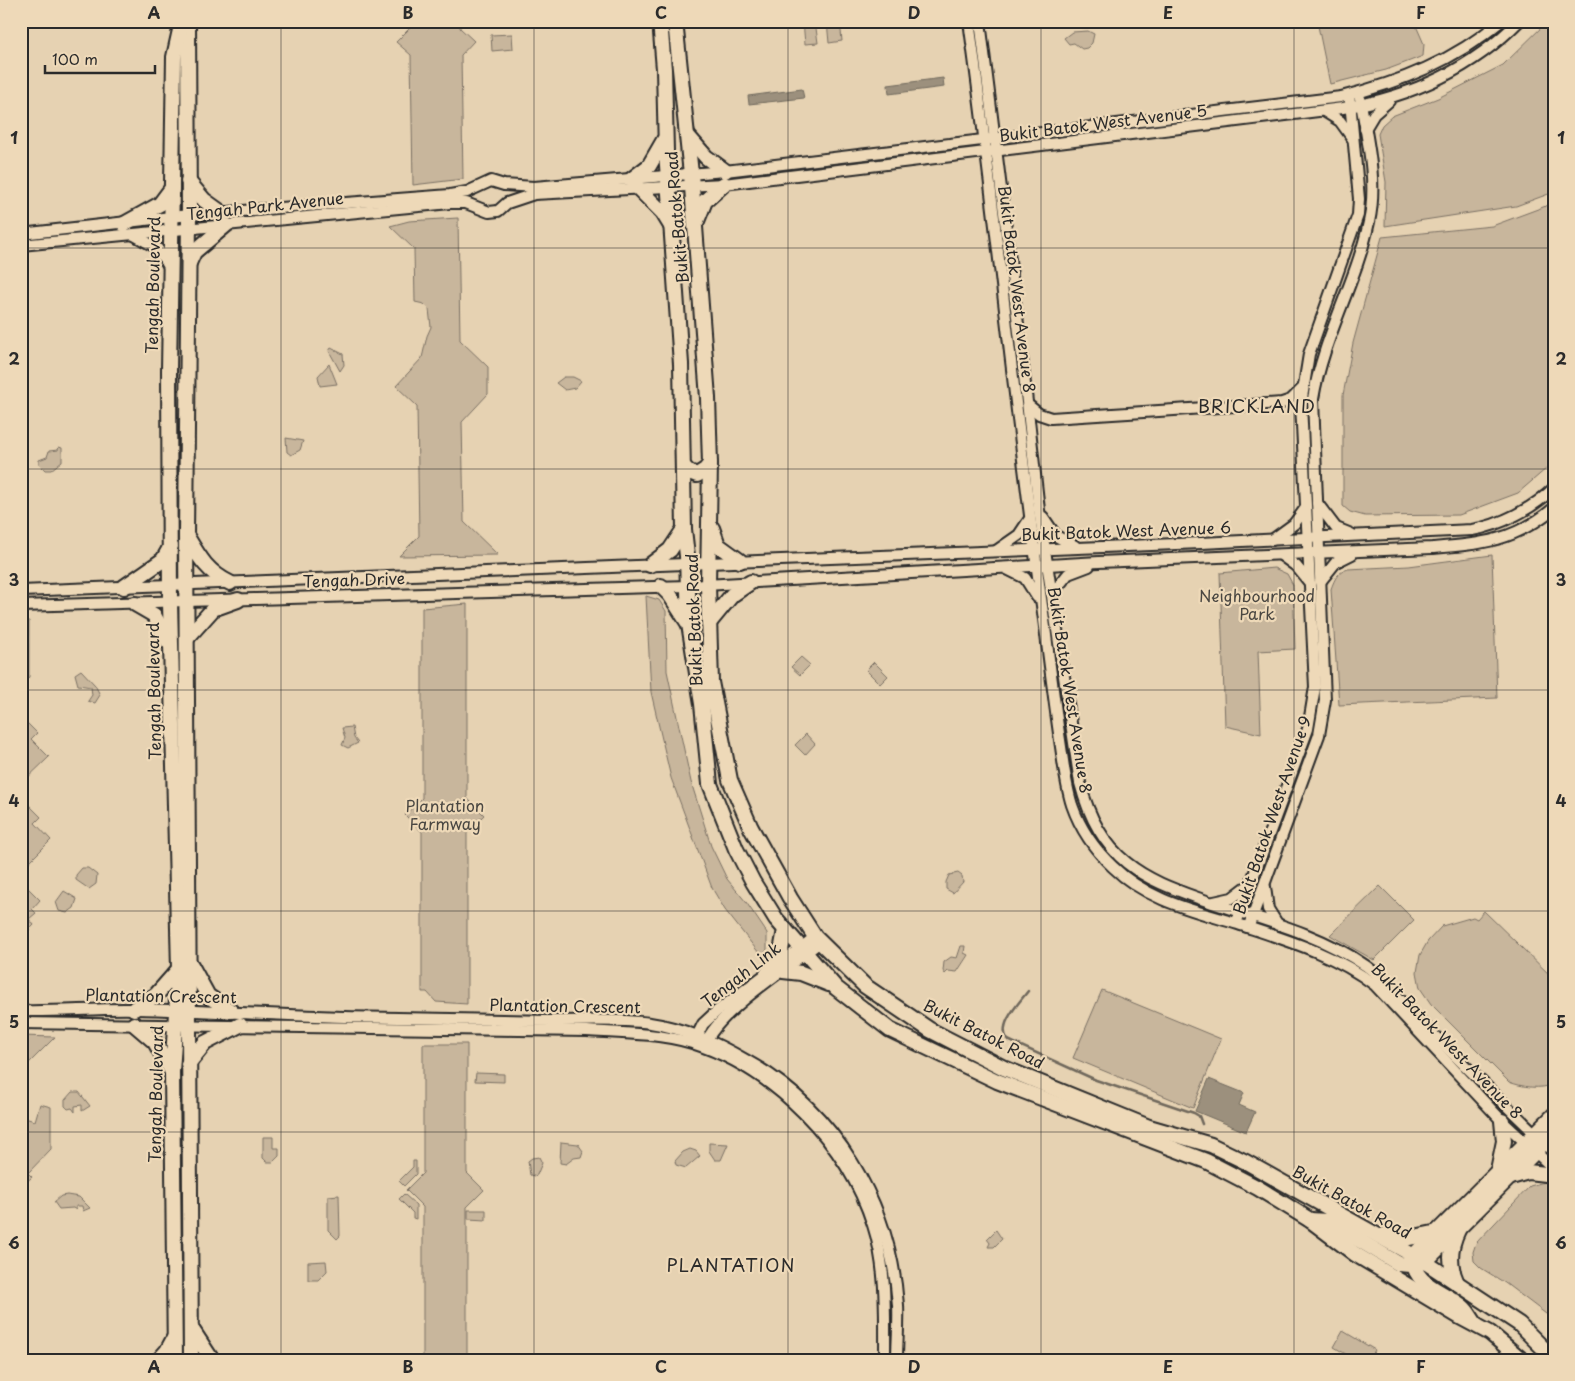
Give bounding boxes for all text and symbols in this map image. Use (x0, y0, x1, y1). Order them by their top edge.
text: A (148, 0, 161, 24)
text: B (403, 0, 414, 24)
text: C (655, 0, 667, 24)
text: D (908, 0, 920, 24)
text: E (1163, 0, 1173, 24)
text: F (1416, 0, 1426, 24)
scale bar (45, 42, 155, 74)
text: 100 m (52, 47, 98, 70)
street label: Bukit Batok West Avenue 5 (997, 97, 1208, 147)
text: 1 (10, 125, 18, 149)
text: 1 (1557, 125, 1565, 149)
street label: Bukit Batok Road (658, 150, 694, 284)
street label: Bukit Batok West Avenue 8 (993, 184, 1043, 394)
street label: Tengah Park Avenue (185, 185, 345, 225)
street label: Tengah Boulevard (139, 216, 165, 354)
text: 2 (8, 346, 20, 370)
text: 2 (1555, 346, 1567, 370)
district label: BRICKLAND (1198, 392, 1316, 419)
street label: Bukit Batok West Avenue 6 (1021, 514, 1231, 546)
street label: Bukit Batok Road (679, 553, 707, 687)
street label: Tengah Drive (302, 565, 406, 593)
text: 3 (9, 567, 19, 591)
text: 3 (1556, 567, 1566, 591)
park label: Neighbourhood Park (1199, 583, 1315, 625)
street label: Bukit Batok West Avenue 8 (1043, 585, 1099, 795)
street label: Tengah Boulevard (140, 622, 166, 760)
street label: Bukit Batok West Avenue 9 (1226, 712, 1316, 917)
text: 4 (9, 788, 20, 812)
text: 4 (1556, 788, 1567, 812)
park label: Plantation Farmway (406, 793, 484, 835)
street label: Tengah Link (696, 935, 785, 1013)
street label: Bukit Batok West Avenue 8 (1367, 957, 1529, 1124)
street label: Plantation Crescent (85, 982, 237, 1008)
street label: Plantation Crescent (489, 992, 641, 1018)
street label: Bukit Batok Road (920, 992, 1049, 1074)
text: 5 (9, 1009, 19, 1033)
text: 5 (1556, 1009, 1566, 1033)
street label: Tengah Boulevard (142, 1025, 168, 1163)
street label: Bukit Batok Road (1289, 1158, 1416, 1244)
text: 6 (8, 1230, 20, 1254)
text: 6 (1555, 1230, 1567, 1254)
district label: PLANTATION (666, 1251, 796, 1278)
text: A (148, 1354, 161, 1378)
text: B (403, 1354, 414, 1378)
text: C (655, 1354, 667, 1378)
text: D (908, 1354, 920, 1378)
text: E (1163, 1354, 1173, 1378)
text: F (1416, 1354, 1426, 1378)

